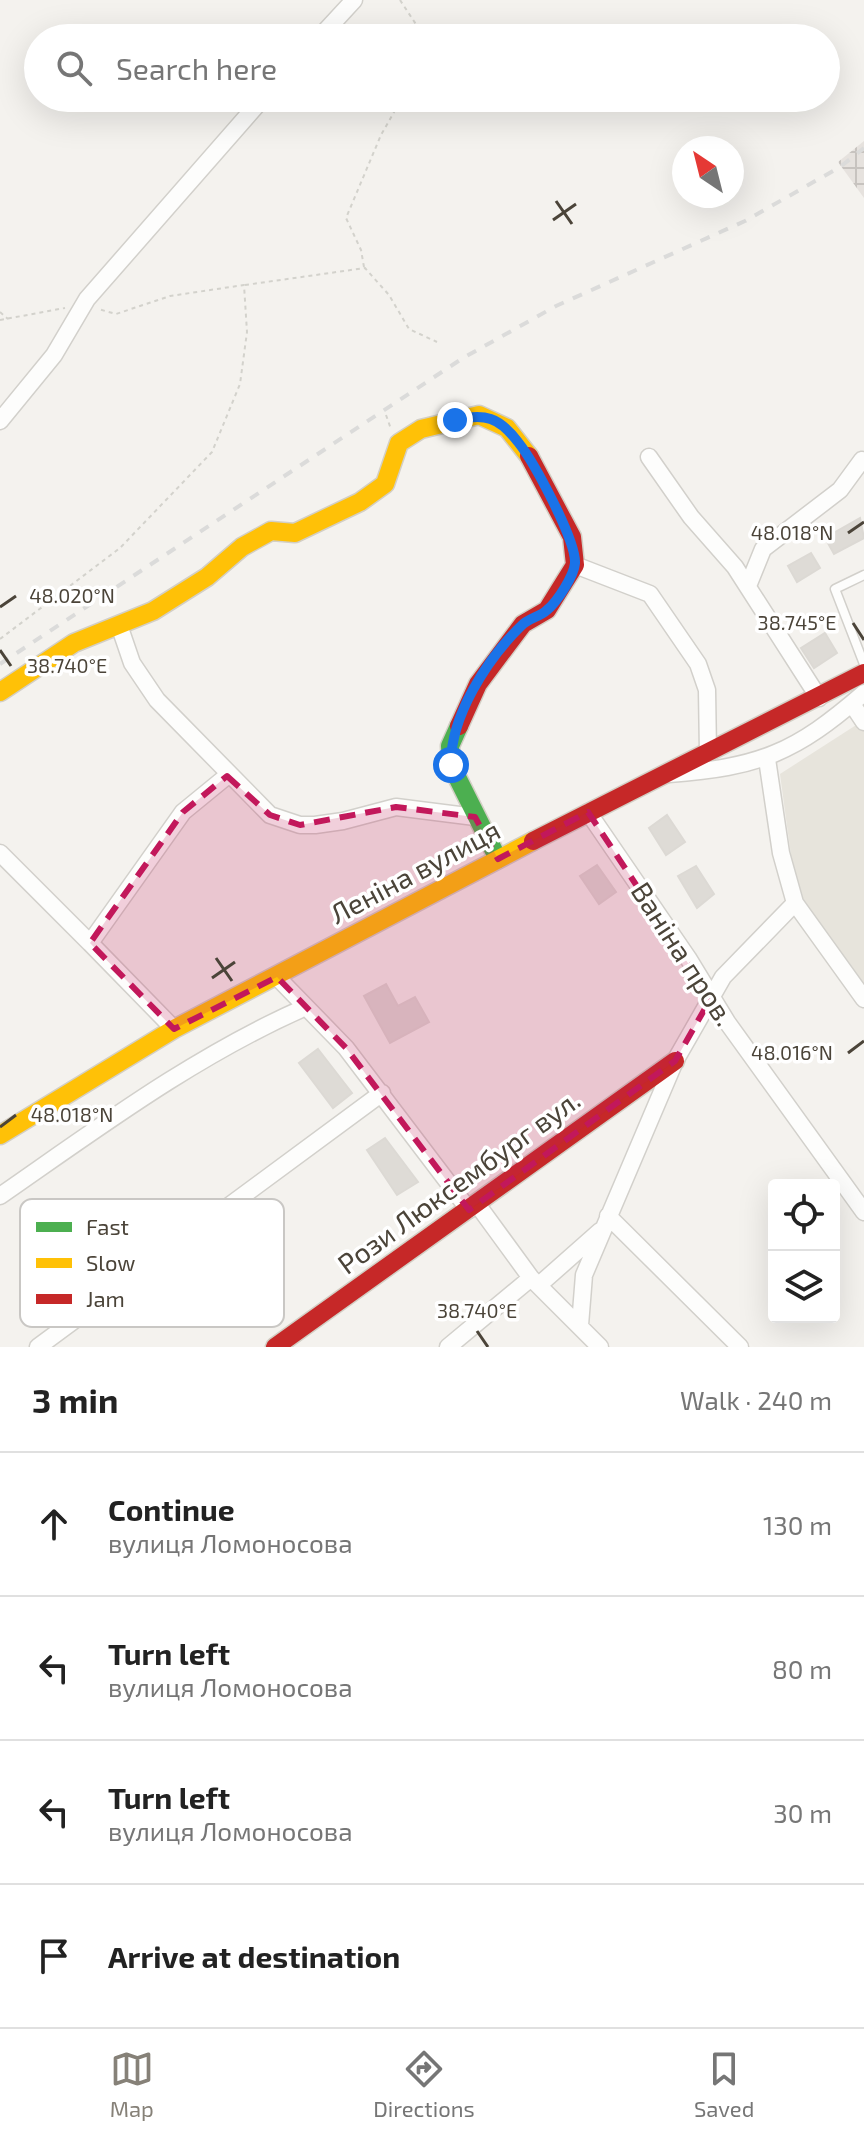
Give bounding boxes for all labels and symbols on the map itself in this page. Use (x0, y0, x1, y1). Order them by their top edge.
north arrow (672, 136, 744, 208)
route end (437, 402, 473, 438)
text: 48.018°N (751, 520, 833, 544)
text: 48.020°N (29, 583, 115, 607)
text: 38.745°E (758, 610, 836, 634)
text: 38.740°E (27, 653, 107, 677)
route start (433, 747, 469, 783)
street label: Леніна вулиця (324, 812, 505, 930)
street label: Ваніна пров. (625, 875, 743, 1032)
text: 48.016°N (751, 1040, 833, 1064)
street label: Рози Люксембург вул. (331, 1082, 586, 1281)
text: 48.018°N (31, 1102, 113, 1126)
legend (20, 1199, 284, 1327)
text: Fast (86, 1213, 129, 1239)
text: Slow (86, 1249, 135, 1275)
text: Jam (86, 1285, 125, 1311)
text: 38.740°E (437, 1298, 517, 1322)

